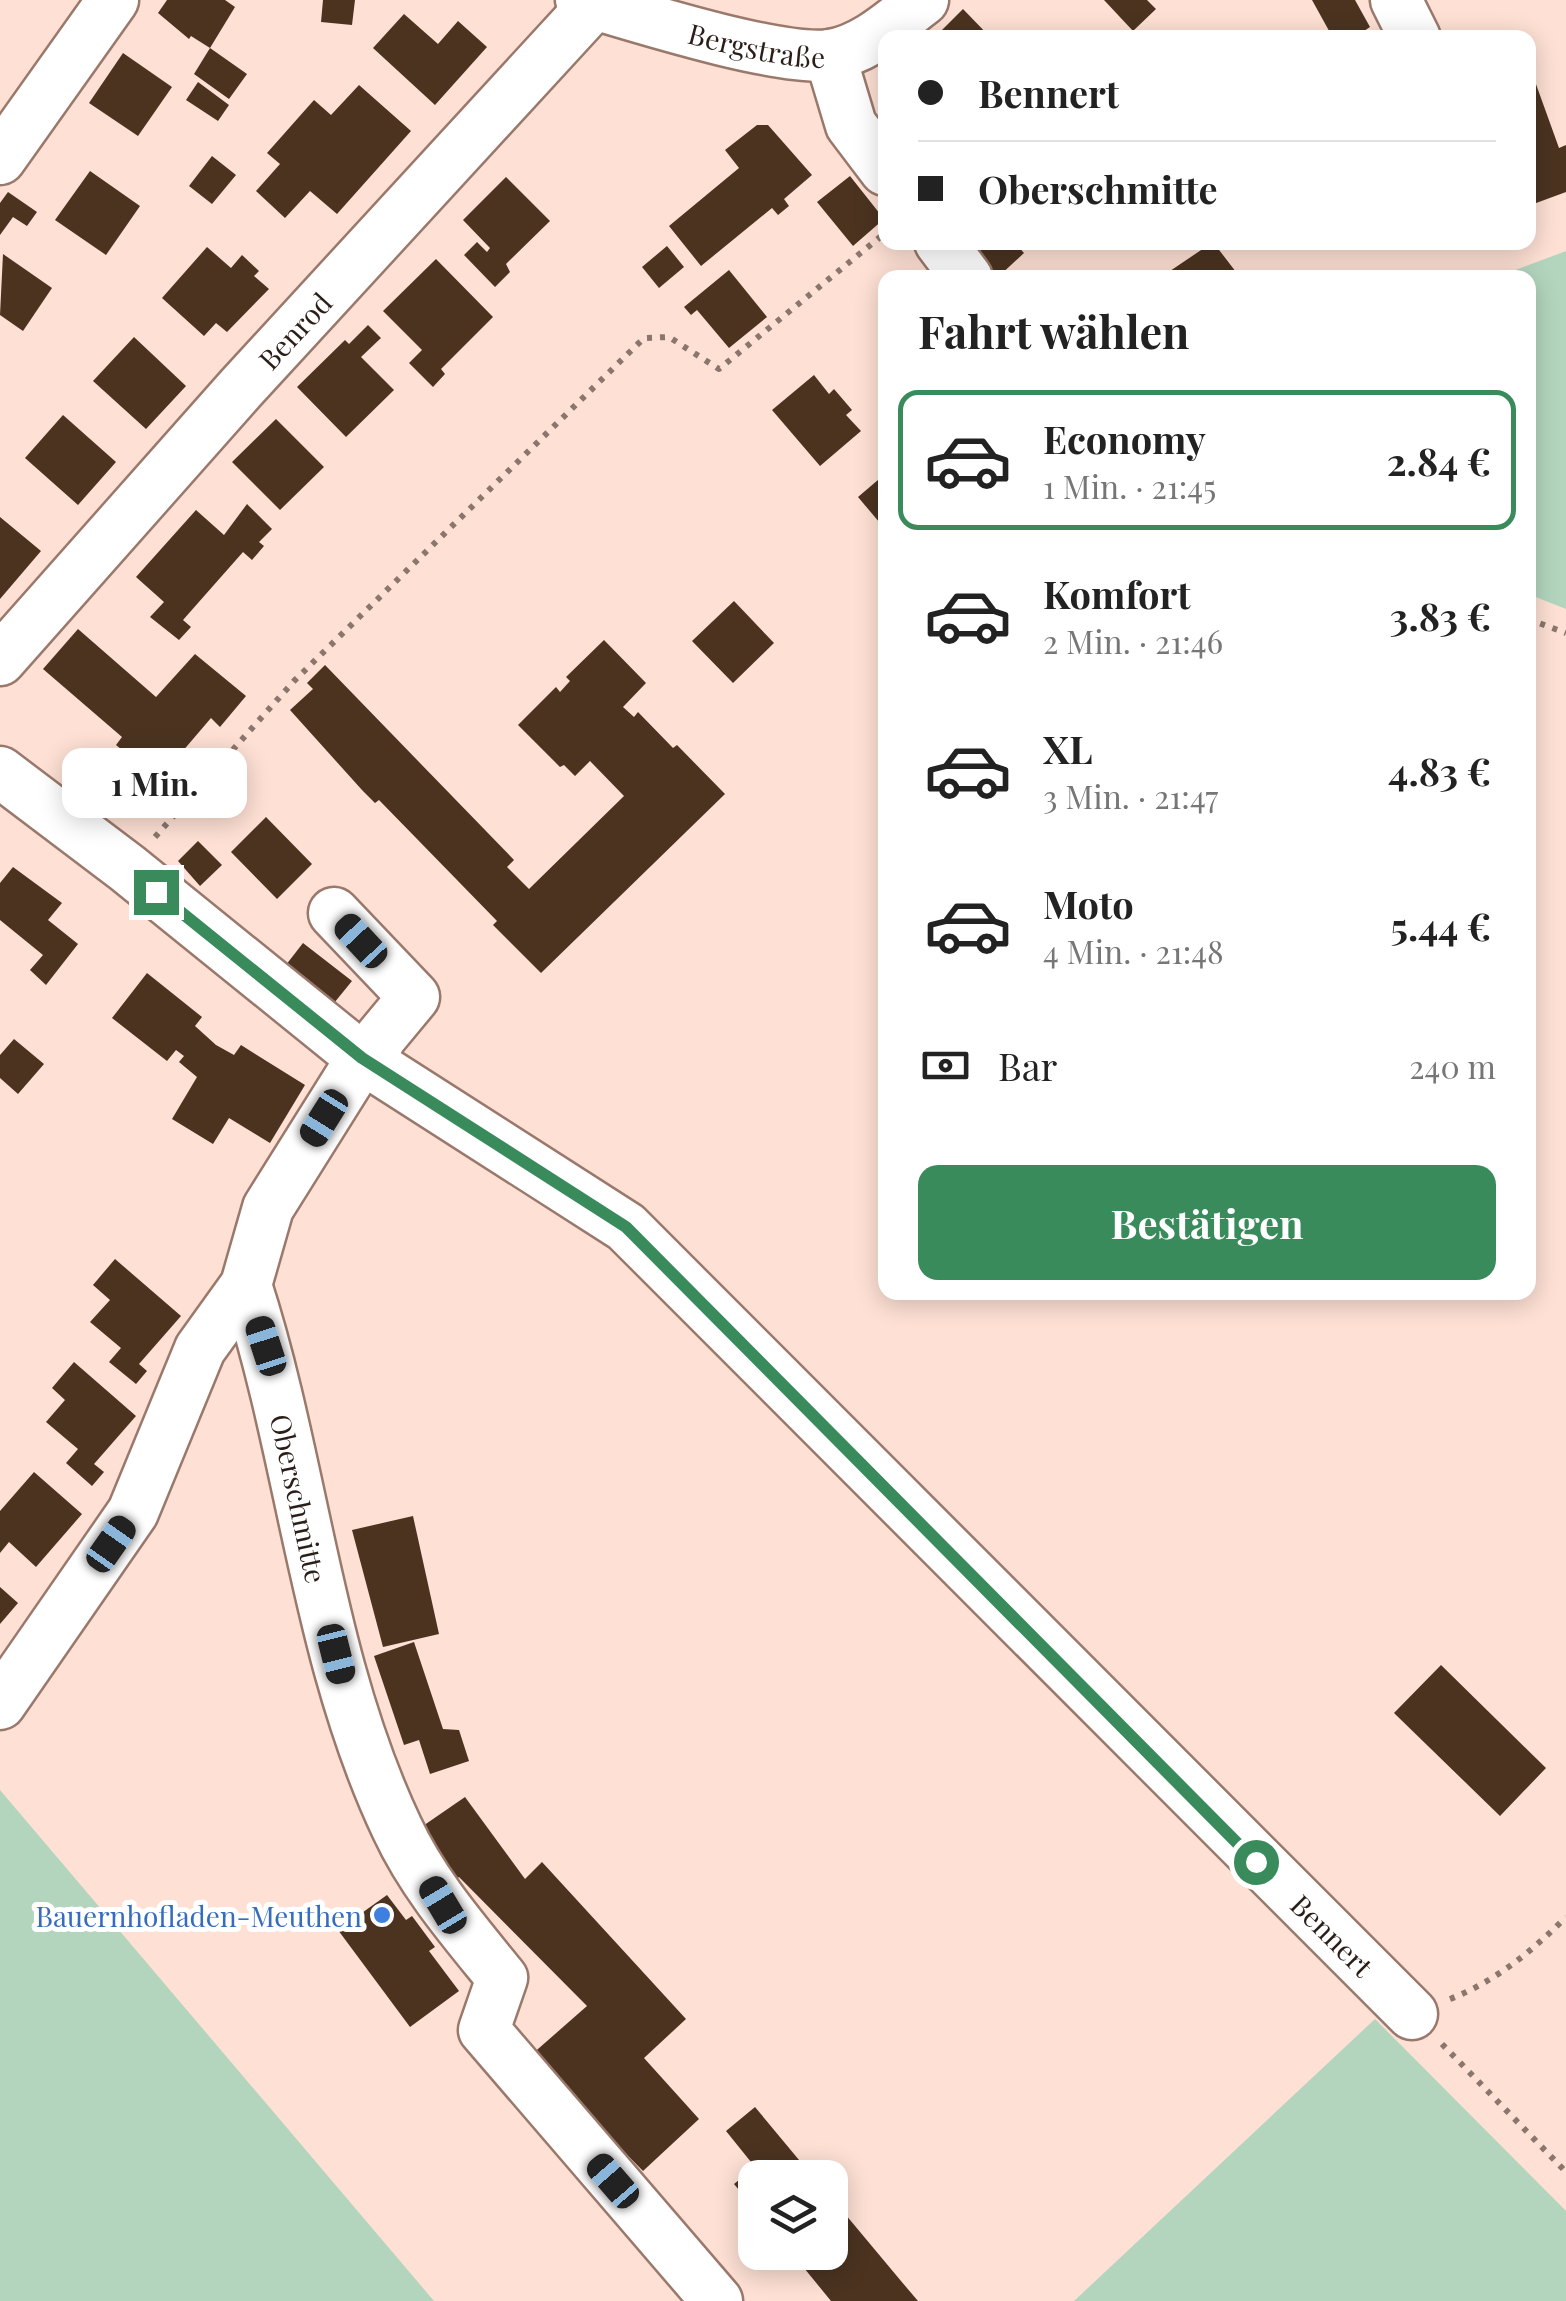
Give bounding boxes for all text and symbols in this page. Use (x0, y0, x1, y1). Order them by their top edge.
street label: Bergstraße (685, 14, 825, 74)
text: Bennert (978, 67, 1119, 118)
text: Oberschmitte (978, 163, 1218, 214)
street label: Benrod (249, 284, 339, 376)
text: Fahrt wählen (918, 300, 1189, 360)
text: Economy (1043, 413, 1206, 464)
icon: car (923, 415, 1013, 505)
text: 2.84 € (1387, 435, 1491, 486)
text: 1 Min. · 21:45 (1043, 464, 1216, 507)
text: Komfort (1043, 568, 1191, 619)
icon: car (923, 570, 1013, 660)
text: 3.83 € (1390, 590, 1491, 641)
text: 2 Min. · 21:46 (1043, 619, 1223, 662)
text: XL (1043, 723, 1092, 774)
icon: car (923, 725, 1013, 815)
text: 4.83 € (1388, 745, 1491, 796)
callout: 1 Min. (64, 747, 248, 817)
text: 1 Min. (111, 761, 198, 804)
text: 3 Min. · 21:47 (1043, 774, 1218, 817)
route end (134, 870, 179, 915)
text: Moto (1043, 878, 1134, 929)
icon: car (923, 880, 1013, 970)
text: 5.44 € (1390, 900, 1491, 951)
car (330, 909, 392, 973)
text: 4 Min. · 21:48 (1043, 929, 1224, 972)
icon: cash (918, 1038, 973, 1093)
text: Bar (998, 1040, 1058, 1091)
text: 240 m (1409, 1044, 1496, 1087)
car (295, 1085, 353, 1151)
button: Bestätigen (918, 1165, 1496, 1280)
car (242, 1313, 290, 1379)
street label: Oberschmitte (263, 1410, 336, 1586)
car (82, 1511, 140, 1577)
car (314, 1621, 358, 1687)
route start (1234, 1840, 1279, 1885)
car (415, 1872, 471, 1938)
street label: Bennert (1284, 1886, 1383, 1984)
place label: Bauernhofladen-Meuthen (35, 1897, 362, 1934)
marker: Bauernhofladen-Meuthen (371, 1904, 393, 1926)
car (582, 2149, 644, 2213)
map controls (738, 2160, 848, 2270)
button: layers (738, 2160, 848, 2270)

